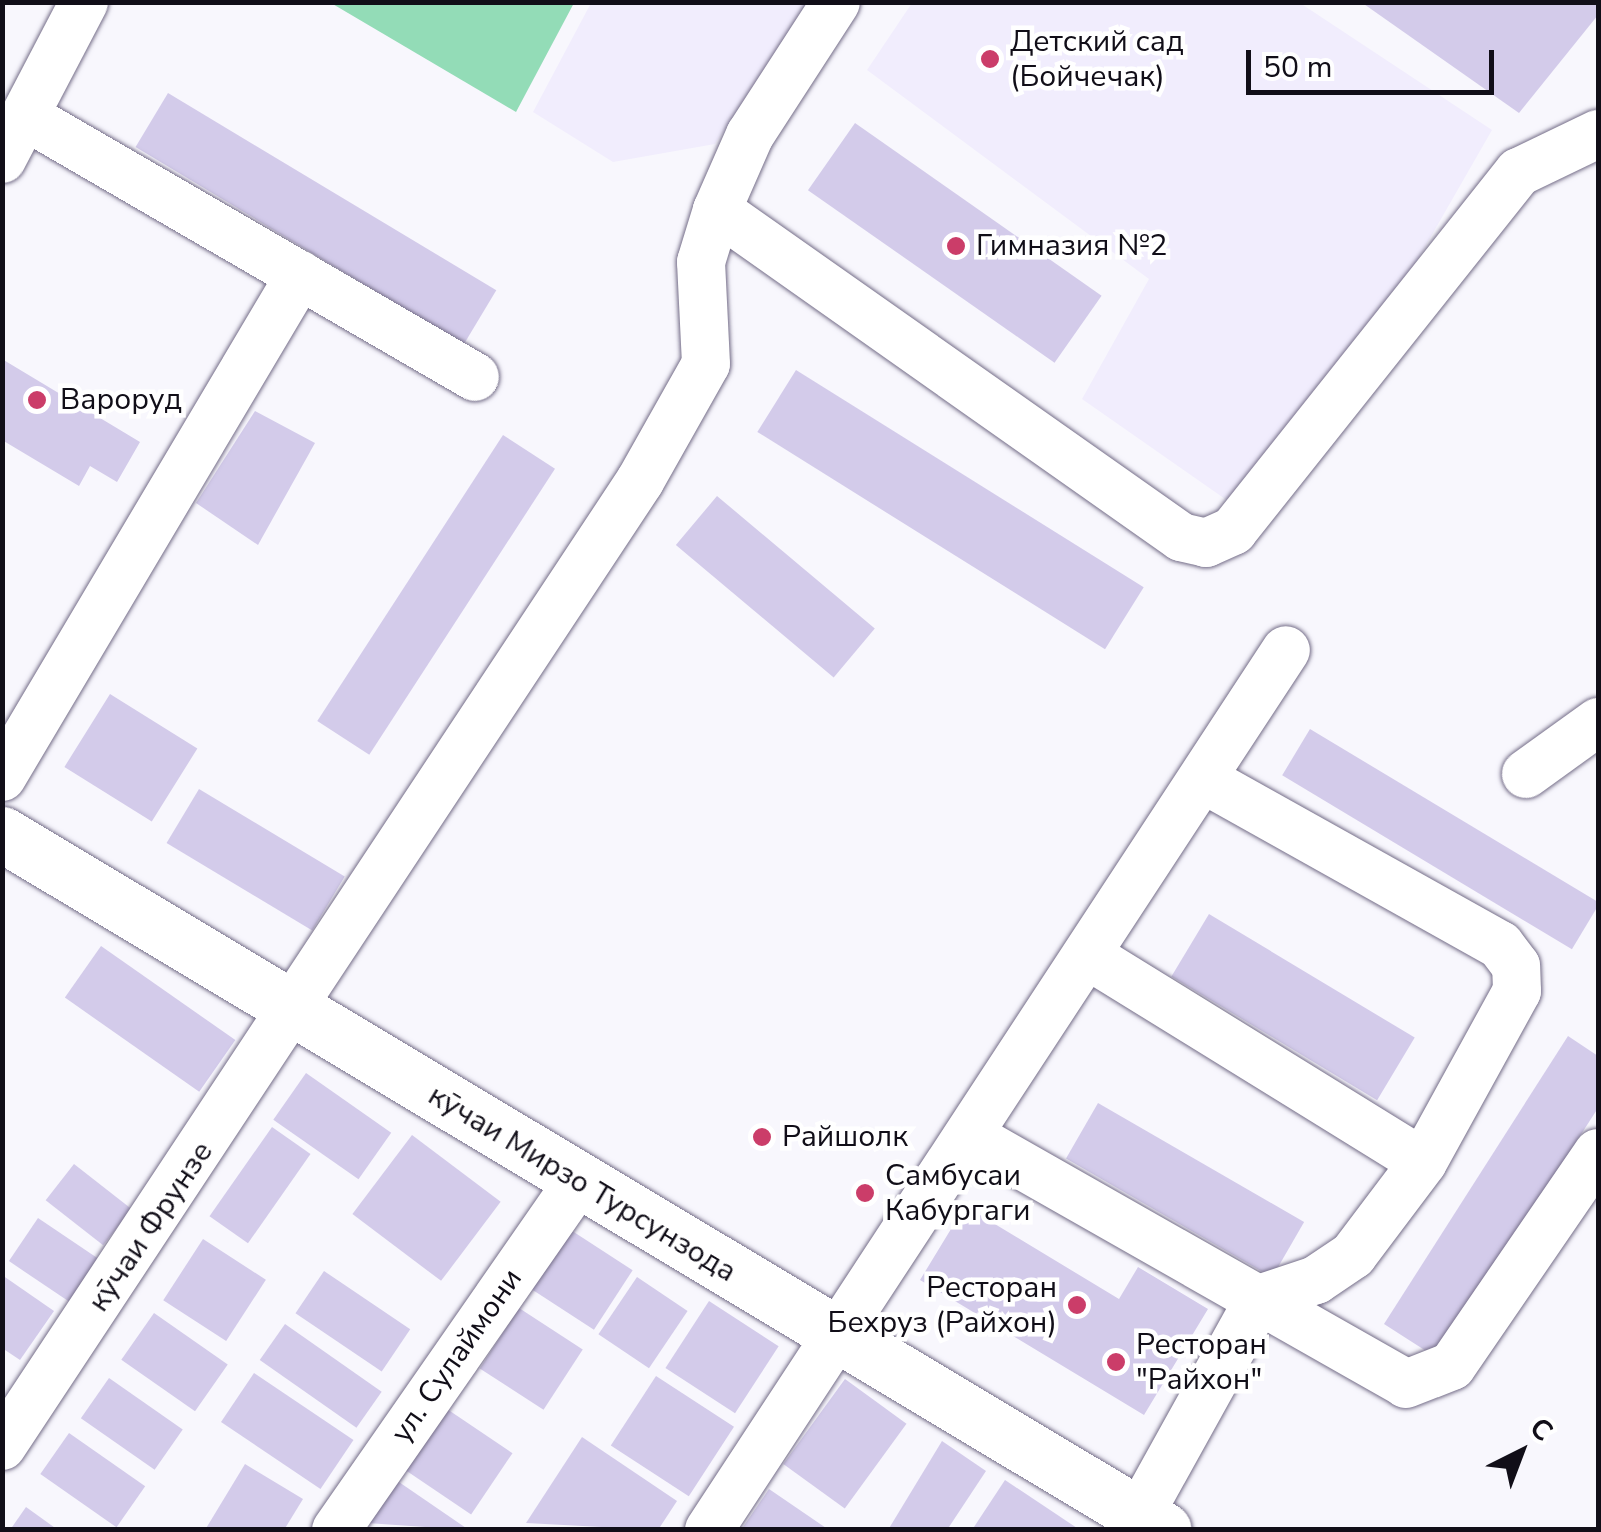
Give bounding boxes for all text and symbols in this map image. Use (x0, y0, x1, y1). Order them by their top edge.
place label: Детский сад (Бойчечак) (1010, 24, 1184, 94)
scale bar (1251, 30, 1498, 92)
text: 50 m (1263, 47, 1332, 88)
marker: Детский сад (Бойчечак) (979, 48, 1001, 70)
place label: Гимназия №2 (976, 228, 1168, 264)
marker: Гимназия №2 (945, 235, 967, 257)
place label: Вароруд (60, 382, 182, 418)
marker: Вароруд (24, 387, 50, 413)
street label: кӯчаи Мирзо Турсунзода (422, 1078, 742, 1290)
place label: Райшолк (782, 1119, 908, 1155)
marker: Райшолк (751, 1126, 773, 1148)
street label: кӯчаи Фрунзе (81, 1135, 221, 1319)
place label: Самбусаи Кабургаги (885, 1158, 1030, 1228)
marker: Самбусаи Кабургаги (854, 1182, 876, 1204)
street label: ул. Сулаймони (384, 1262, 530, 1450)
place label: Ресторан Бехруз (Райхон) (828, 1270, 1057, 1340)
marker: Ресторан Бехруз (Райхон) (1066, 1294, 1088, 1316)
place label: Ресторан "Райхон" (1136, 1327, 1267, 1398)
marker: Ресторан "Райхон" (1105, 1351, 1127, 1373)
north arrow (1471, 1402, 1571, 1502)
text: С (1521, 1409, 1561, 1450)

